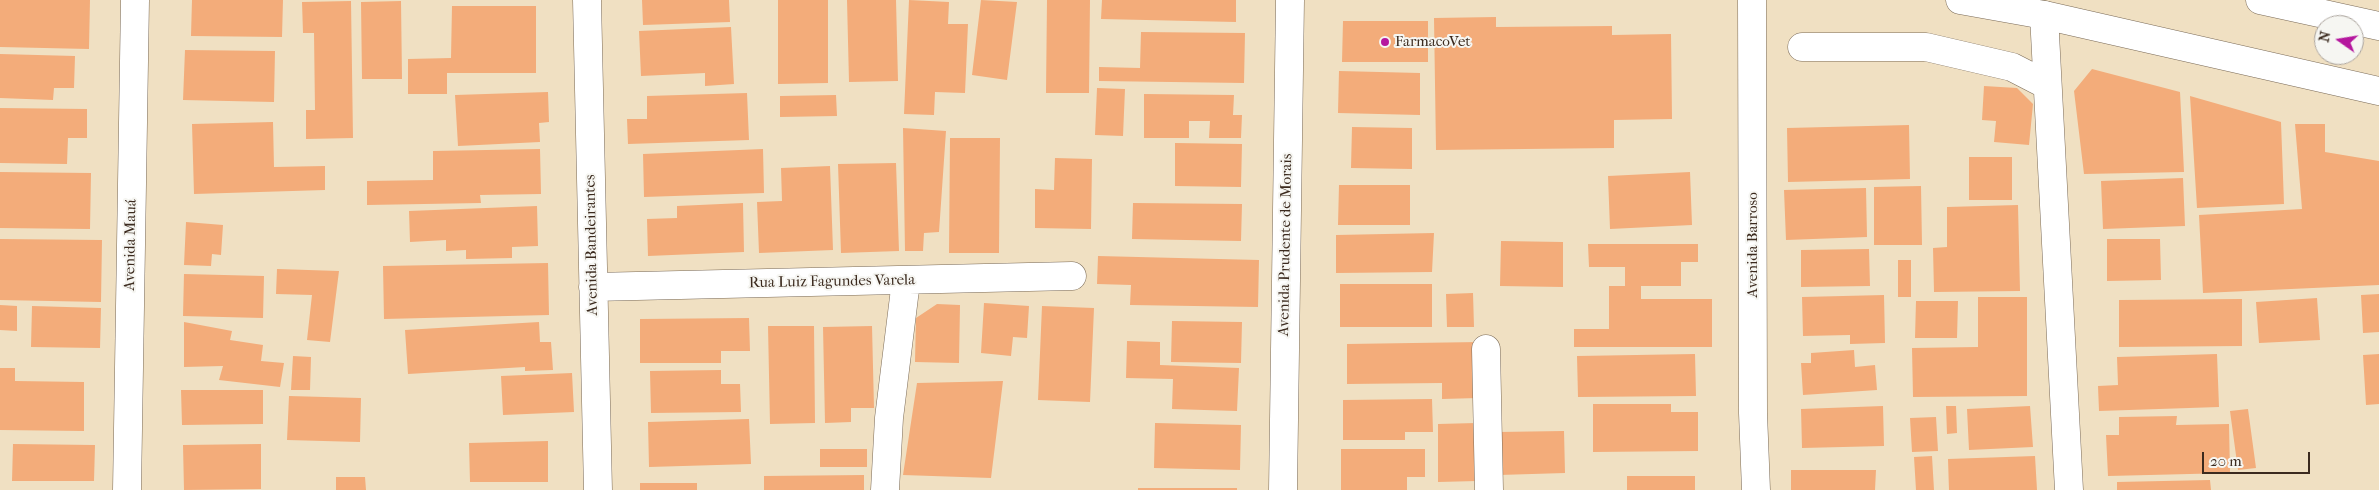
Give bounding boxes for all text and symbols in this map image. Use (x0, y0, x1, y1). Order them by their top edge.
north arrow (2314, 15, 2364, 65)
text: N (2315, 30, 2334, 44)
place label: FarmacoVet (1395, 33, 1471, 51)
marker: FarmacoVet (1379, 36, 1391, 48)
street label: Avenida Prudente de Morais (1275, 154, 1297, 336)
street label: Avenida Bandeirantes (582, 174, 602, 316)
street label: Avenida Barroso (1744, 192, 1762, 298)
street label: Avenida Mauá (121, 199, 141, 291)
street label: Rua Luiz Fagundes Varela (749, 272, 915, 292)
scale bar (2204, 442, 2312, 474)
text: 20 m (2210, 452, 2242, 470)

